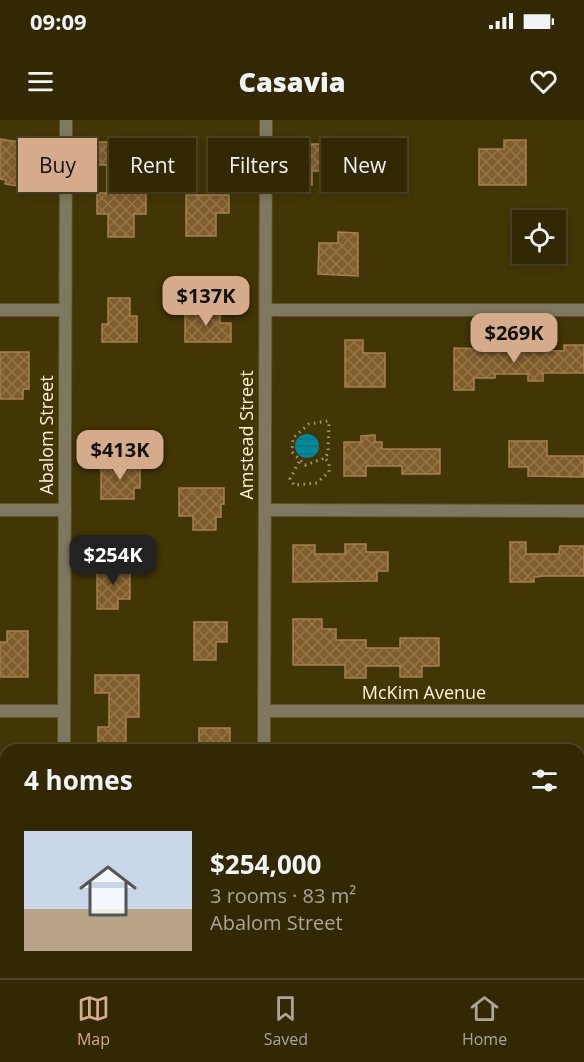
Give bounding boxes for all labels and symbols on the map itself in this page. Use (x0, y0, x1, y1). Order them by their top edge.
pin: $137K (164, 276, 248, 327)
pin: $269K (472, 313, 556, 364)
street label: Amstead Street (234, 370, 258, 500)
street label: Abalom Street (34, 375, 58, 495)
pin: $413K (78, 430, 162, 481)
pin: $254K (71, 535, 155, 586)
street label: McKim Avenue (362, 680, 486, 704)

